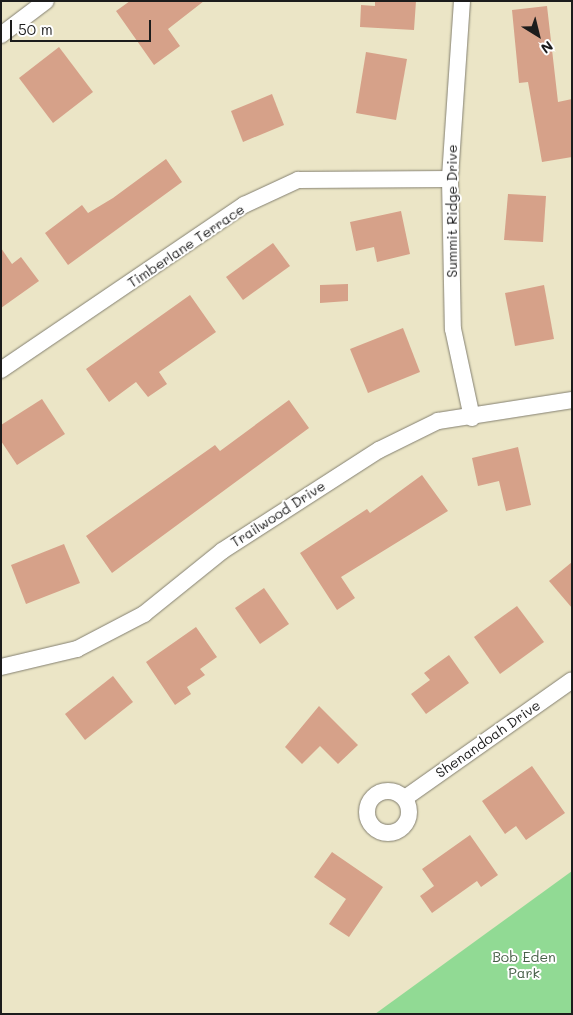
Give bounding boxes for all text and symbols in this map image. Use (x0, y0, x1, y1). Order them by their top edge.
scale bar (12, 10, 154, 42)
north arrow (513, 10, 563, 60)
text: 50 m (18, 19, 53, 39)
text: N (537, 37, 557, 58)
street label: Summit Ridge Drive (444, 144, 460, 278)
street label: Timberlane Terrace (124, 201, 248, 291)
street label: Trailwood Drive (228, 477, 328, 551)
street label: Shenandoah Drive (432, 697, 544, 781)
park label: Bob Eden Park (492, 949, 556, 982)

